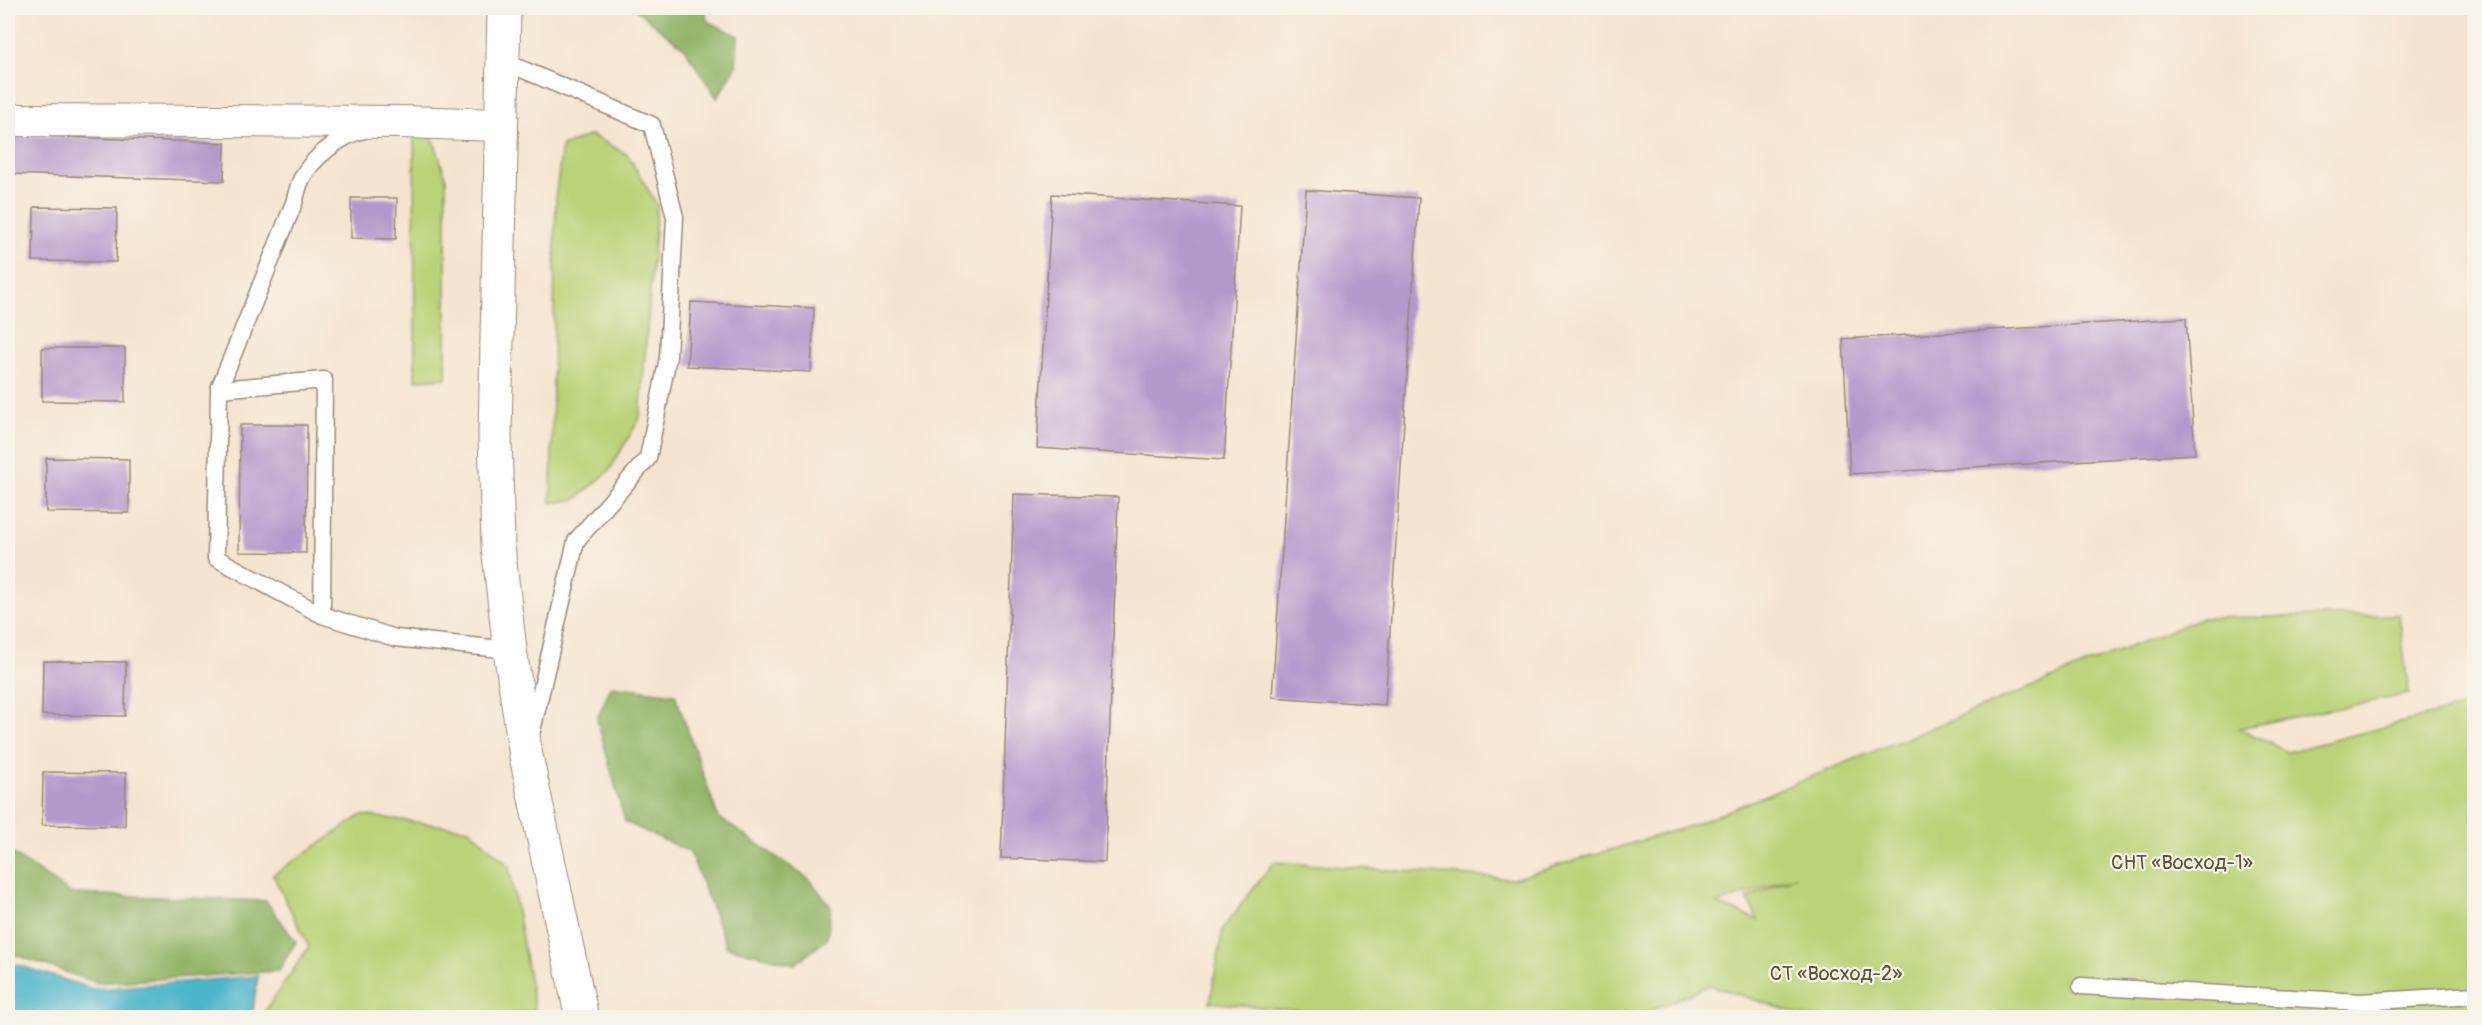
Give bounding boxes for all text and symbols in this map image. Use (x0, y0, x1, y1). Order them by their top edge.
park label: СНТ «Восход-1» (2111, 850, 2253, 875)
park label: СТ «Восход-2» (1770, 961, 1902, 986)

